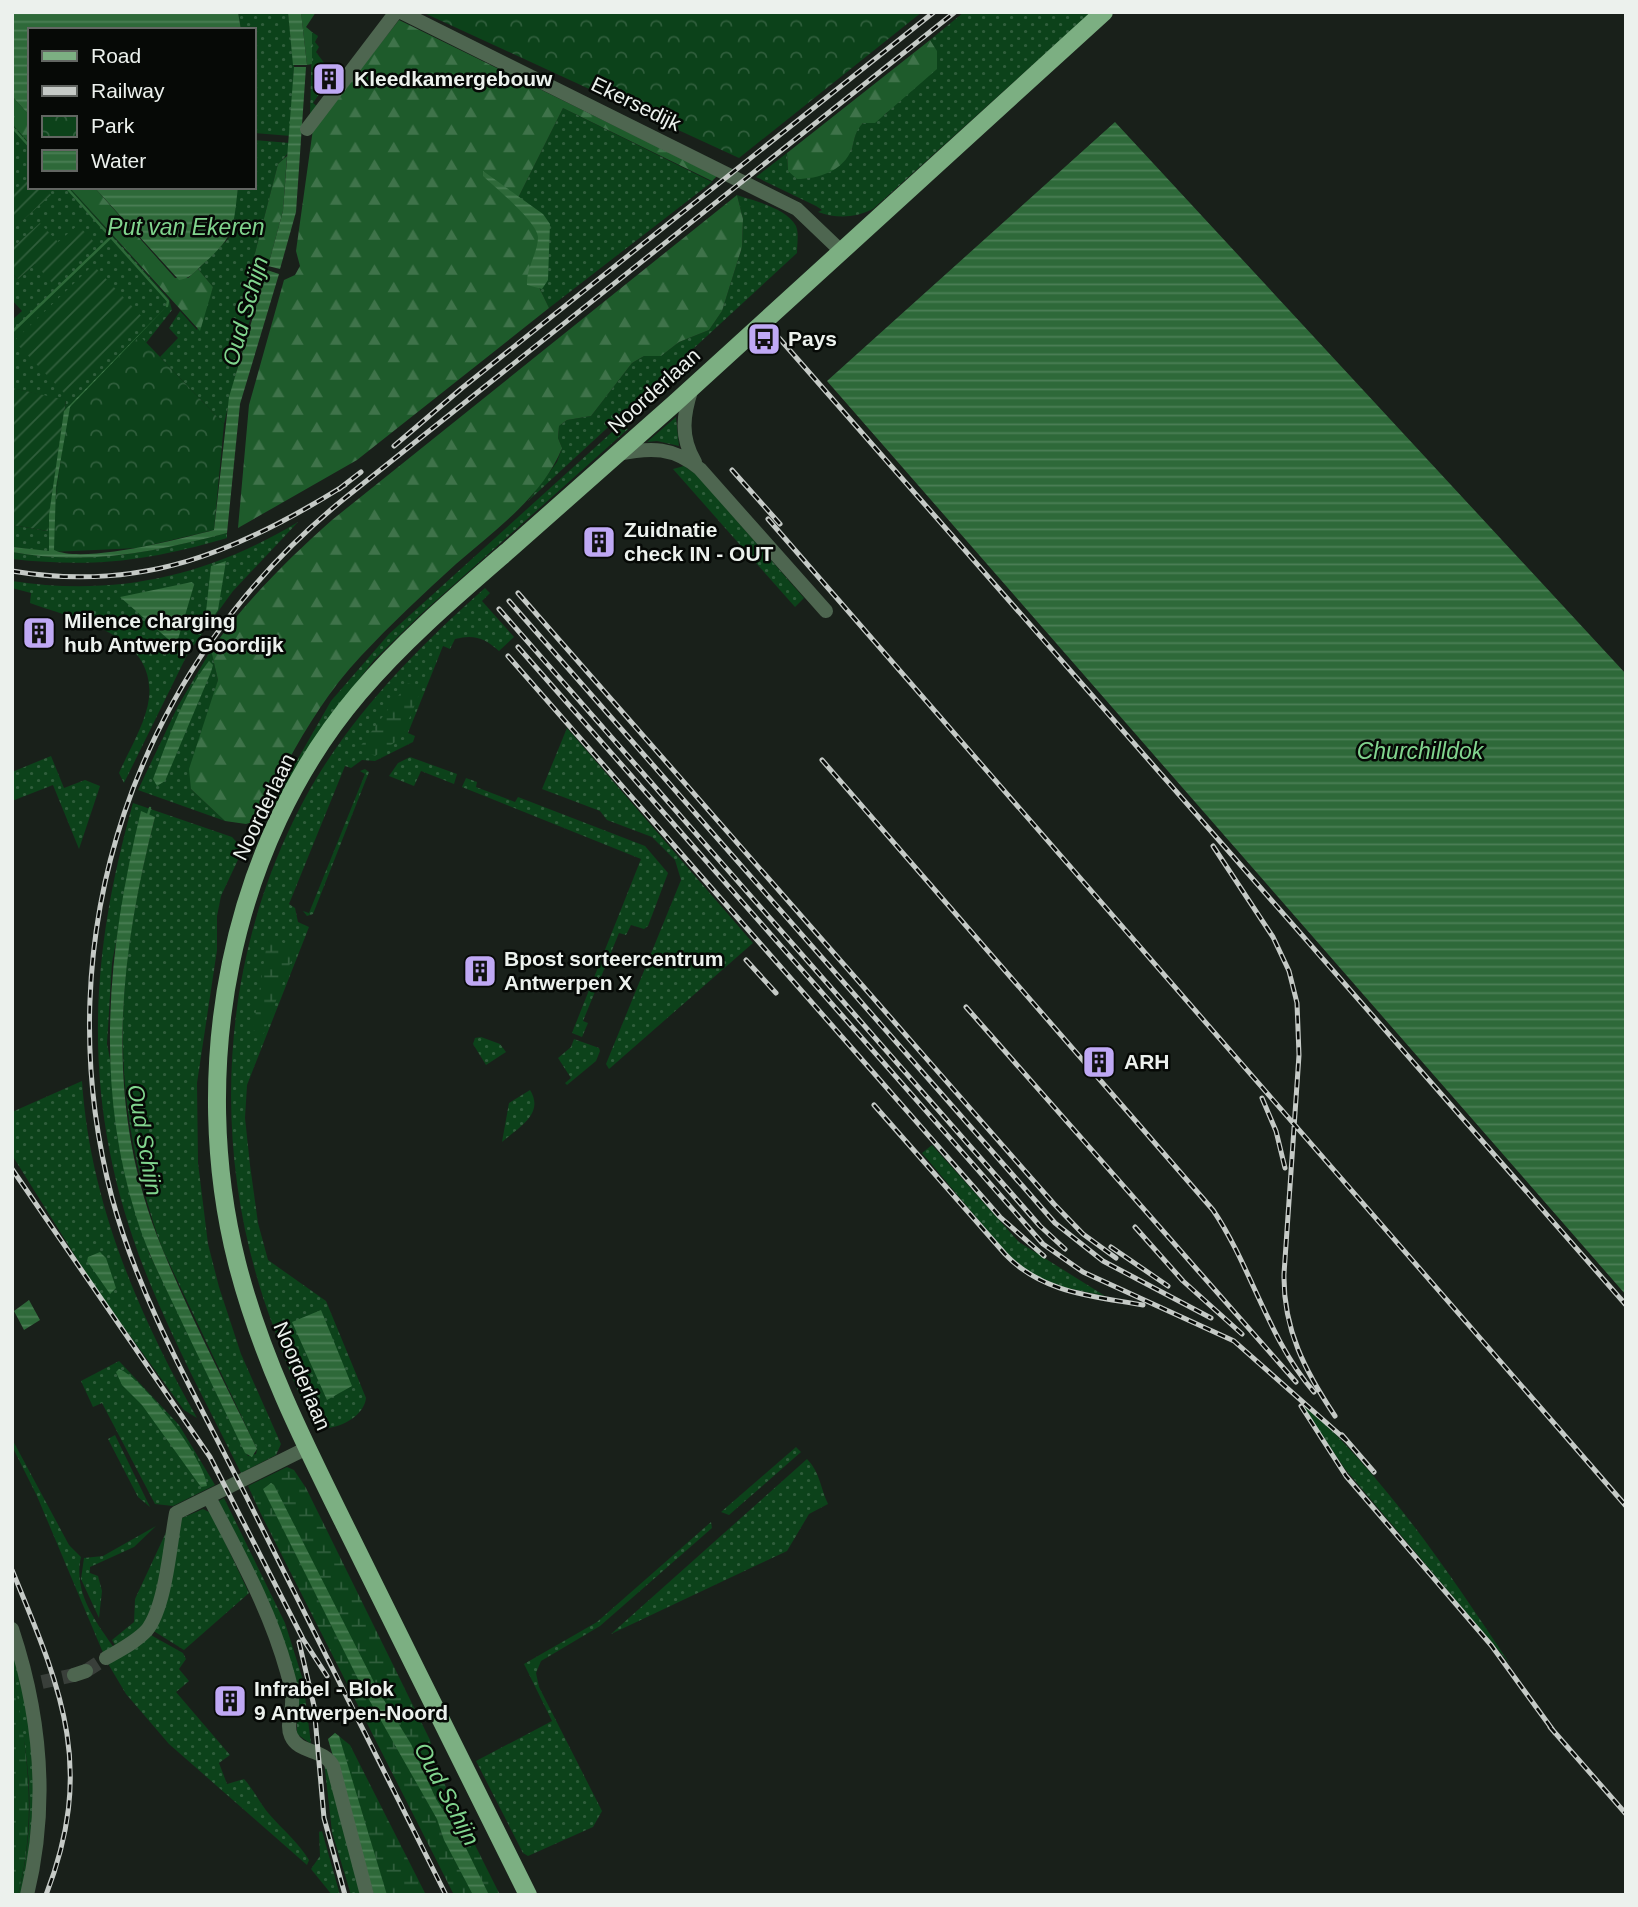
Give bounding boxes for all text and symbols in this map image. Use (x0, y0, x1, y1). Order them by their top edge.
legend (28, 28, 256, 189)
text: Road (91, 44, 141, 67)
building icon: Kleedkamergebouw (310, 60, 348, 98)
place label: Kleedkamergebouw (354, 67, 553, 90)
street label: Ekersedijk (588, 72, 685, 135)
text: Railway (91, 79, 165, 102)
text: Park (91, 114, 135, 137)
text: Water (91, 149, 146, 172)
water label: Put van Ekeren (107, 214, 265, 240)
water label: Oud Schijn (217, 253, 273, 369)
bus stop icon: Pays (745, 320, 783, 358)
place label: Pays (788, 327, 837, 350)
street label: Noorderlaan (603, 343, 704, 438)
place label: Zuidnatie check IN - OUT (624, 518, 774, 565)
building icon: Zuidnatie check IN - OUT (580, 523, 618, 561)
place label: Milence charging hub Antwerp Goordijk (64, 609, 284, 656)
building icon: Milence charging hub Antwerp Goordijk (20, 614, 58, 652)
water label: Churchilldok (1357, 738, 1485, 764)
street label: Noorderlaan (228, 750, 299, 864)
place label: Bpost sorteercentrum Antwerpen X (504, 947, 723, 994)
building icon: Bpost sorteercentrum Antwerpen X (461, 952, 499, 990)
building icon: ARH (1080, 1043, 1118, 1081)
place label: ARH (1124, 1050, 1170, 1073)
water label: Oud Schijn (122, 1082, 168, 1198)
street label: Noorderlaan (269, 1318, 336, 1433)
place label: Infrabel - Blok 9 Antwerpen-Noord (254, 1677, 448, 1724)
building icon: Infrabel - Blok 9 Antwerpen-Noord (211, 1682, 249, 1720)
water label: Oud Schijn (409, 1738, 485, 1850)

